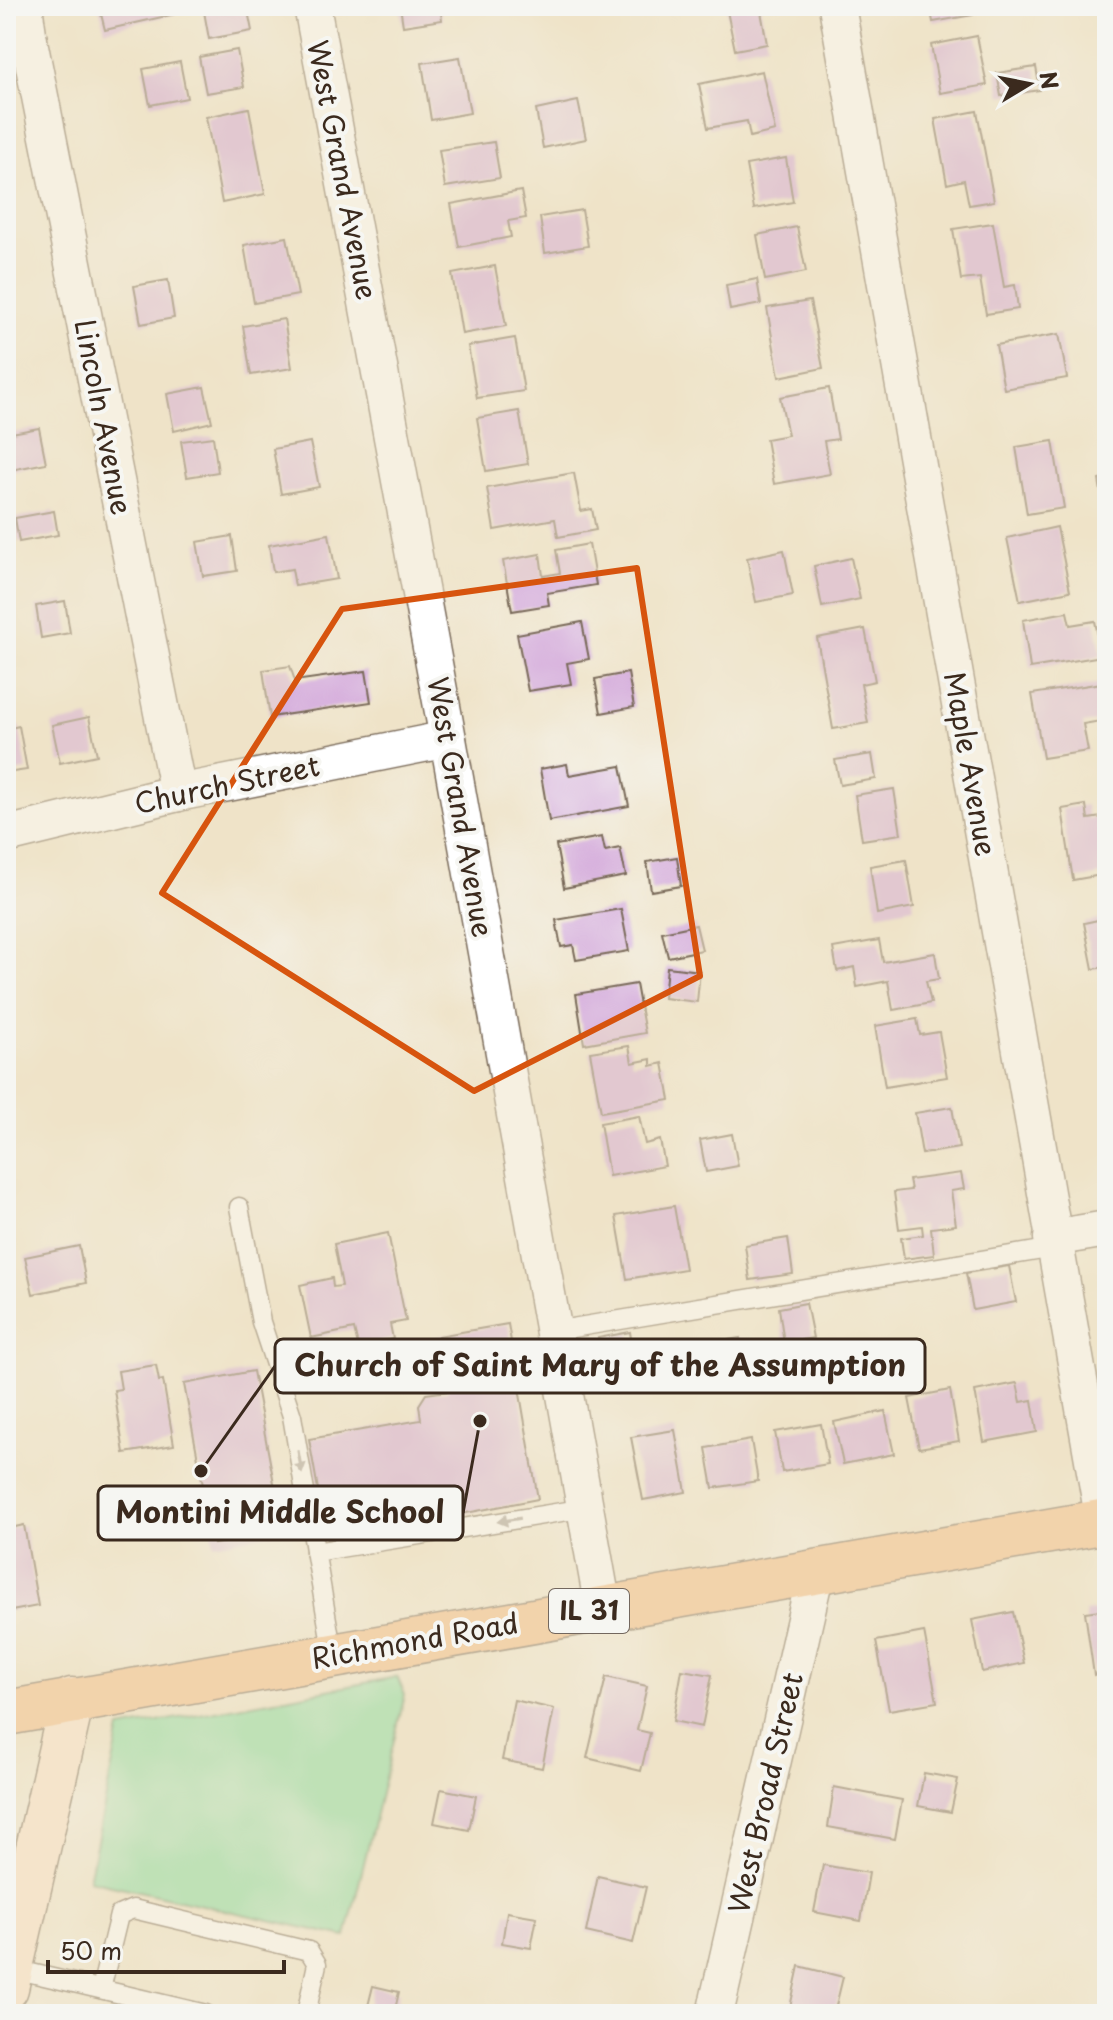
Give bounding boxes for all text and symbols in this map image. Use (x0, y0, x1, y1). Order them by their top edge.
street label: West Grand Avenue (297, 36, 390, 303)
north arrow (989, 44, 1069, 124)
text: N (1032, 69, 1068, 92)
street label: Lincoln Avenue (64, 315, 145, 518)
street label: Maple Avenue (934, 668, 1009, 859)
street label: West Grand Avenue (417, 673, 506, 940)
street label: Church Street (130, 743, 323, 824)
callout: Church of Saint Mary of the Assumption (275, 1339, 925, 1393)
text: Church of Saint Mary of the Assumption (294, 1341, 906, 1386)
one-way arrow (294, 1450, 306, 1475)
callout: Montini Middle School (98, 1486, 463, 1540)
text: Montini Middle School (116, 1488, 444, 1533)
one-way arrow (496, 1514, 521, 1527)
road number: IL 31 (549, 1589, 629, 1633)
street label: Richmond Road (308, 1600, 522, 1679)
street label: West Broad Street (716, 1668, 813, 1917)
scale bar (48, 1924, 284, 1974)
text: 50 m (60, 1932, 122, 1968)

